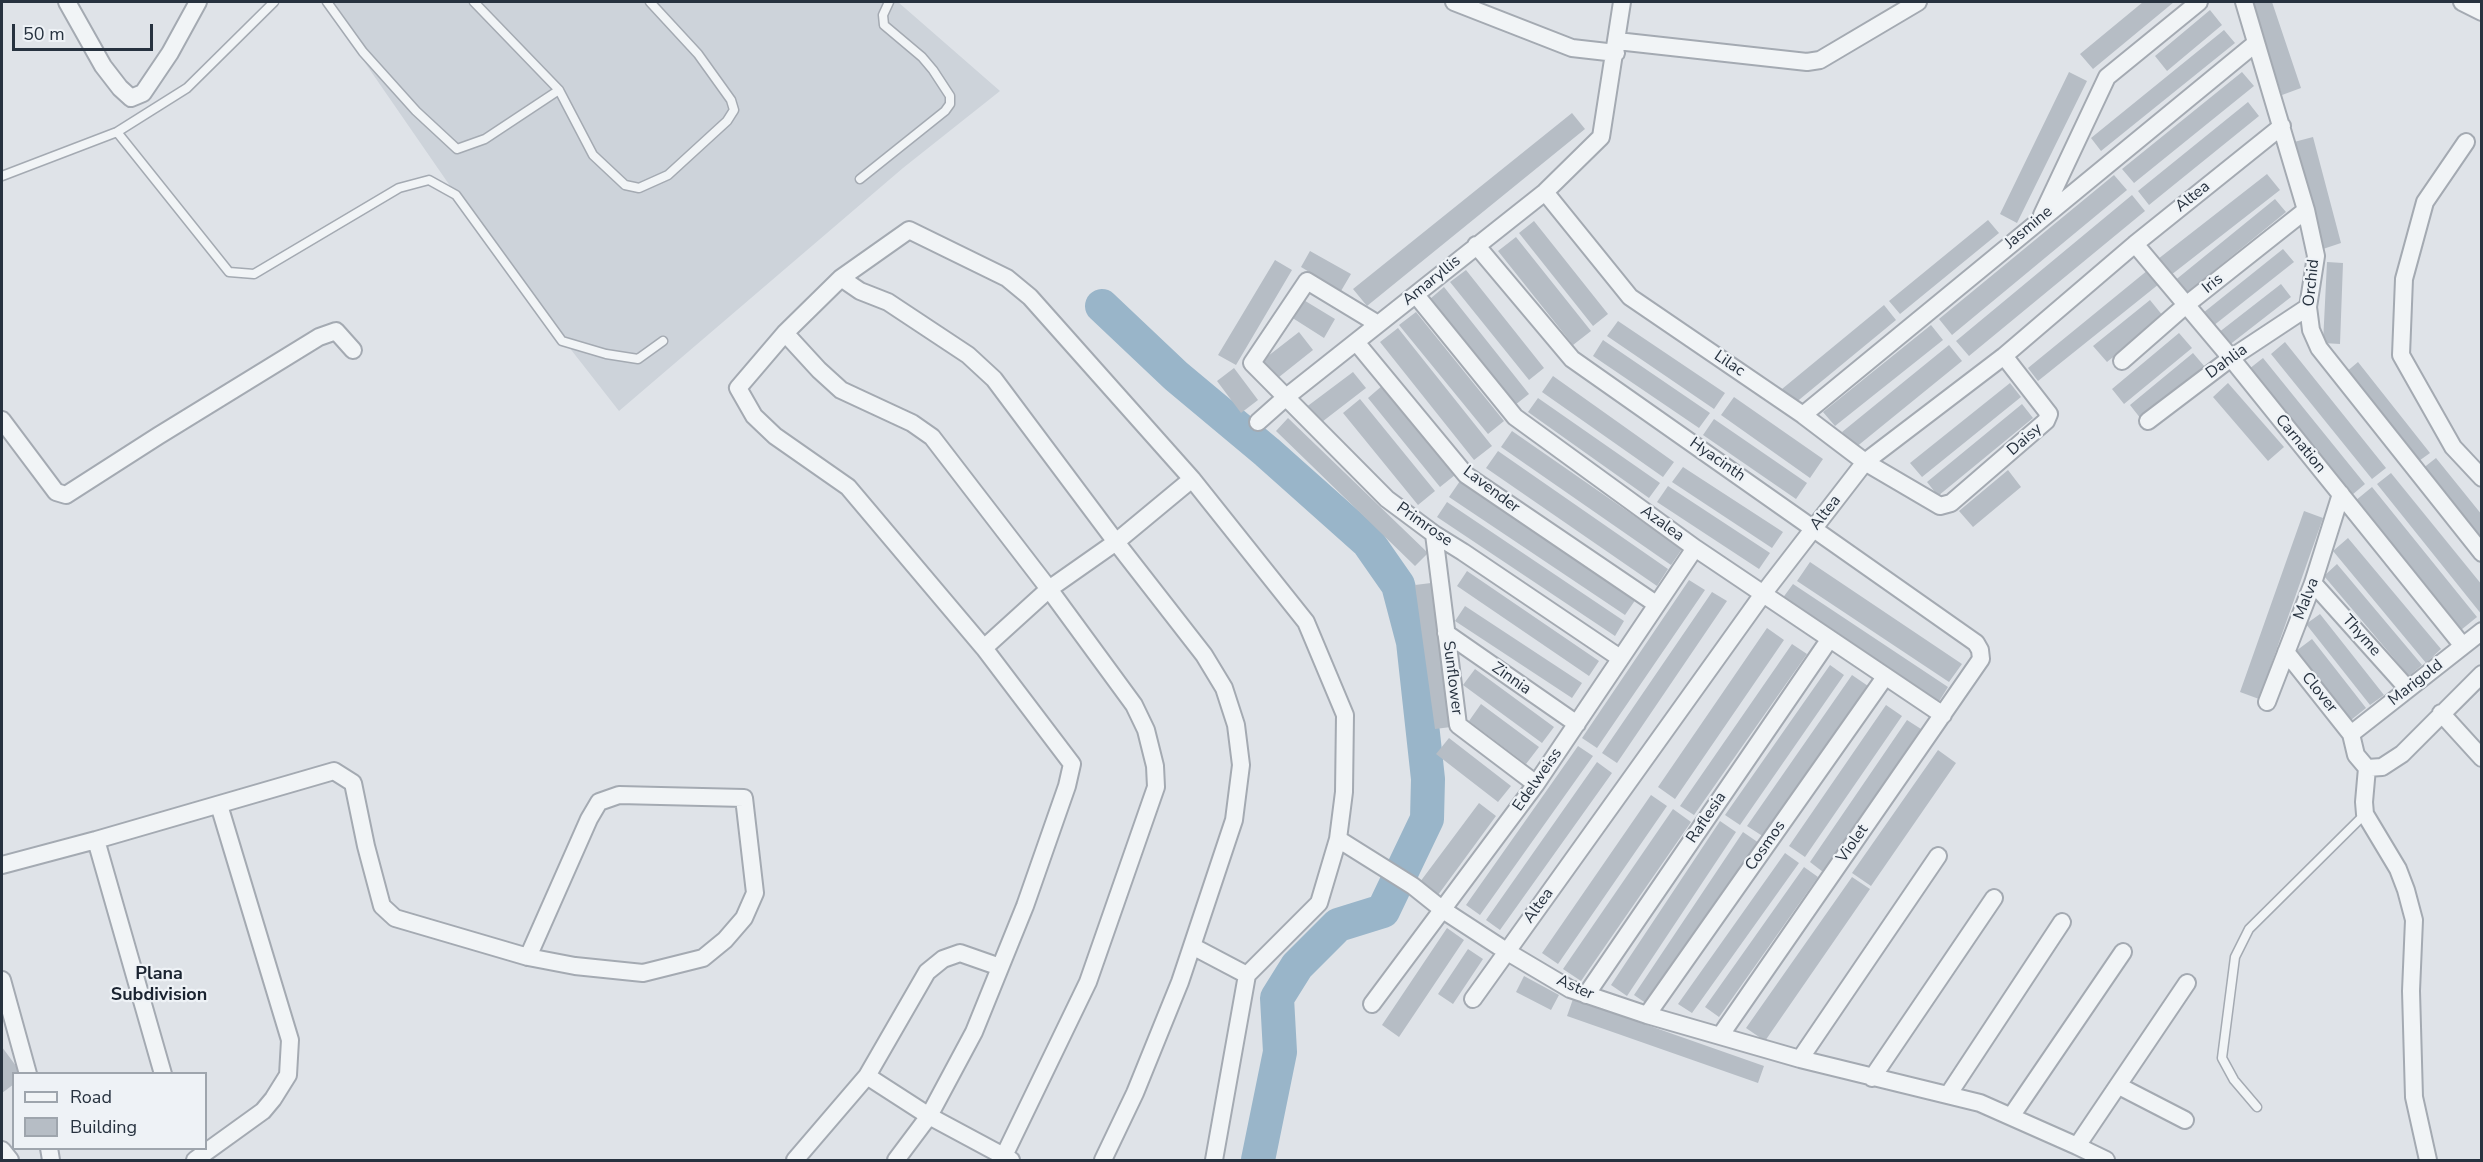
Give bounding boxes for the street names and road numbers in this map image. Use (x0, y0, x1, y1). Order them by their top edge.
street label: Altea (2172, 177, 2214, 217)
street label: Jasmine (2001, 203, 2057, 253)
street label: Amaryllis (1399, 252, 1465, 310)
street label: Orchid (2300, 258, 2324, 308)
street label: Iris (2199, 270, 2227, 298)
street label: Dahlia (2203, 341, 2251, 383)
street label: Lilac (1710, 347, 1748, 381)
street label: Carnation (2271, 411, 2329, 477)
street label: Daisy (2004, 420, 2046, 460)
street label: Hyacinth (1685, 434, 1749, 486)
street label: Lavender (1459, 462, 1523, 518)
street label: Altea (1806, 492, 1846, 534)
street label: Primrose (1392, 499, 1456, 551)
street label: Azalea (1636, 502, 1688, 546)
street label: Malva (2290, 575, 2324, 623)
street label: Thyme (2337, 611, 2385, 661)
street label: Sunflower (1438, 640, 1466, 716)
street label: Marigold (2385, 656, 2447, 710)
street label: Zinnia (1488, 659, 1534, 699)
street label: Clover (2297, 669, 2341, 717)
street label: Edelweiss (1509, 745, 1567, 815)
street label: Raflesia (1683, 789, 1731, 847)
street label: Cosmos (1742, 817, 1790, 875)
street label: Violet (1833, 821, 1873, 867)
street label: Altea (1520, 885, 1558, 927)
street label: Aster (1553, 971, 1597, 1005)

